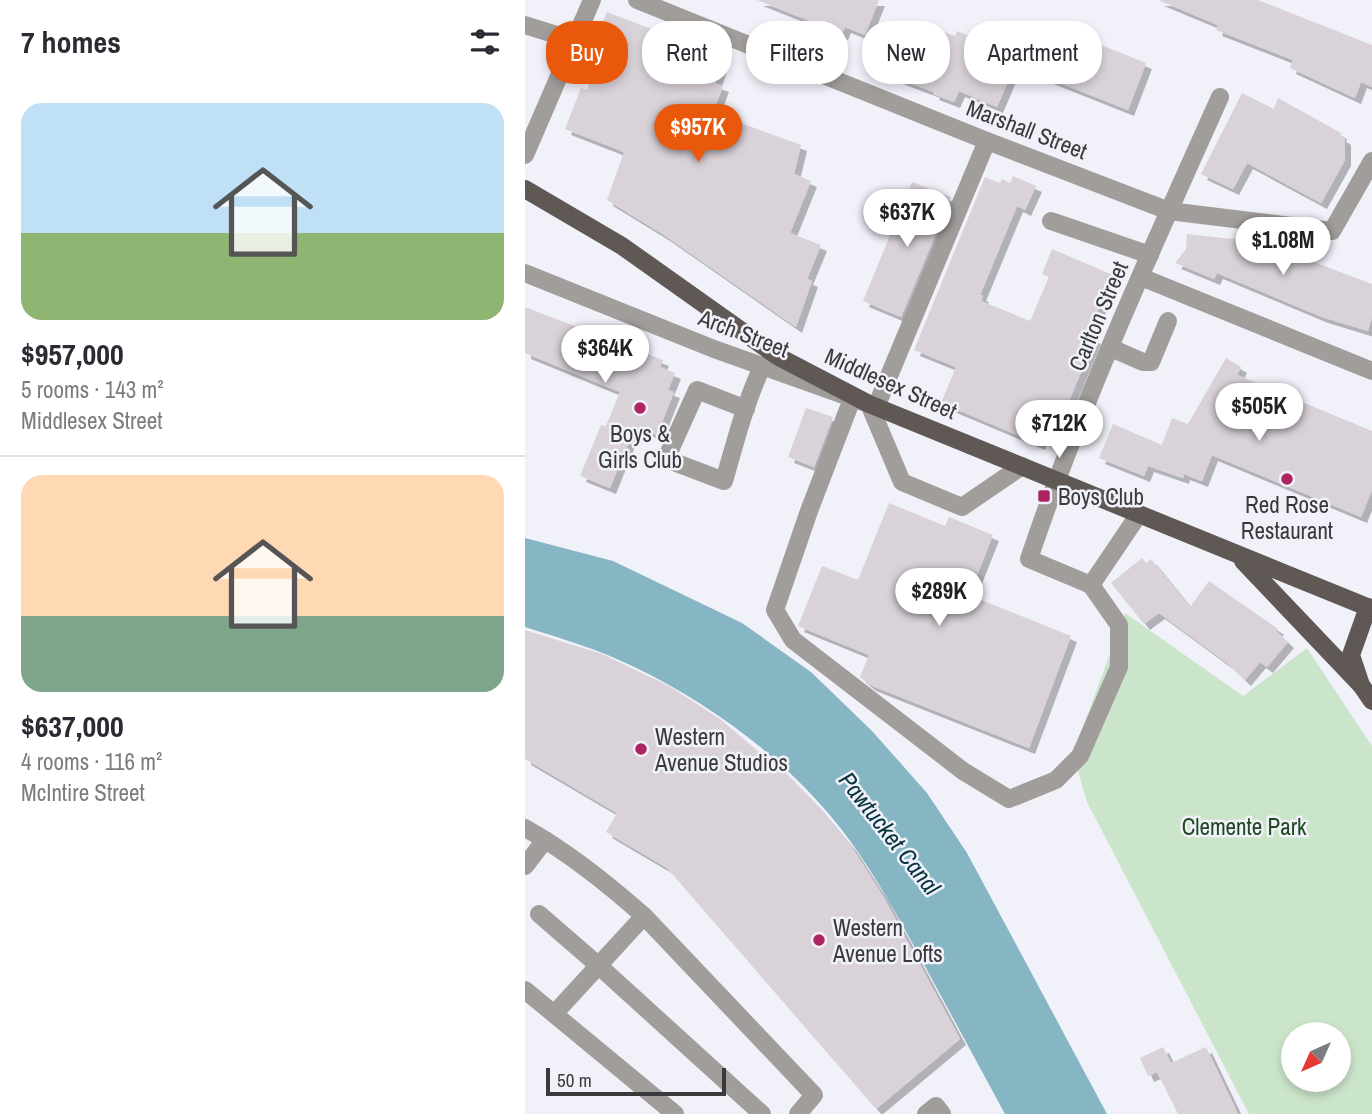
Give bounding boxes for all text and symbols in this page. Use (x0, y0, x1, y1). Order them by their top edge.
chip: Buy (546, 21, 628, 84)
chip: Rent (642, 21, 732, 84)
chip: Filters (746, 21, 848, 84)
chip: New (862, 21, 950, 84)
chip: Apartment (964, 21, 1102, 84)
text: 7 homes (21, 22, 121, 62)
icon: filters (466, 23, 504, 61)
street label: Marshall Street (962, 92, 1092, 166)
pin: $957K (649, 104, 747, 164)
text: $957K (670, 111, 726, 142)
icon: home (200, 149, 326, 275)
pin: $637K (858, 190, 956, 249)
text: $637K (879, 196, 935, 227)
pin: $1.08M (1226, 218, 1340, 277)
text: $1.08M (1252, 224, 1314, 255)
street label: Carlton Street (1061, 256, 1135, 376)
street label: Arch Street (693, 301, 794, 364)
pin: $364K (556, 326, 654, 385)
text: $364K (577, 332, 633, 363)
text: $957,000 (21, 334, 124, 374)
street label: Middlesex Street (820, 340, 962, 426)
text: 5 rooms · 143 m² (21, 374, 164, 405)
pin: $505K (1210, 384, 1308, 443)
text: $505K (1231, 390, 1287, 421)
marker: Boys & Girls Club (632, 400, 648, 416)
pin: $712K (1010, 400, 1108, 460)
text: Middlesex Street (21, 405, 163, 436)
text: $712K (1031, 407, 1087, 438)
place label: Boys & Girls Club (598, 418, 682, 475)
marker: Red Rose Restaurant (1279, 471, 1295, 487)
place label: Boys Club (1058, 481, 1144, 512)
marker: Boys Club (1036, 488, 1052, 504)
place label: Red Rose Restaurant (1241, 489, 1333, 546)
icon: home (200, 521, 326, 647)
pin: $289K (890, 568, 988, 628)
text: $289K (911, 575, 967, 606)
text: $637,000 (21, 706, 124, 746)
place label: Western Avenue Studios (654, 721, 788, 778)
marker: Western Avenue Studios (633, 741, 649, 757)
text: 4 rooms · 116 m² (21, 746, 162, 777)
water label: Pawtucket Canal (832, 765, 948, 902)
text: McIntire Street (21, 777, 145, 808)
park label: Clemente Park (1182, 811, 1307, 842)
place label: Western Avenue Lofts (832, 912, 943, 969)
marker: Western Avenue Lofts (811, 932, 827, 948)
north arrow (1281, 1022, 1351, 1092)
map controls (1281, 1022, 1351, 1092)
scale bar (546, 1065, 726, 1097)
text: 50 m (557, 1067, 592, 1093)

